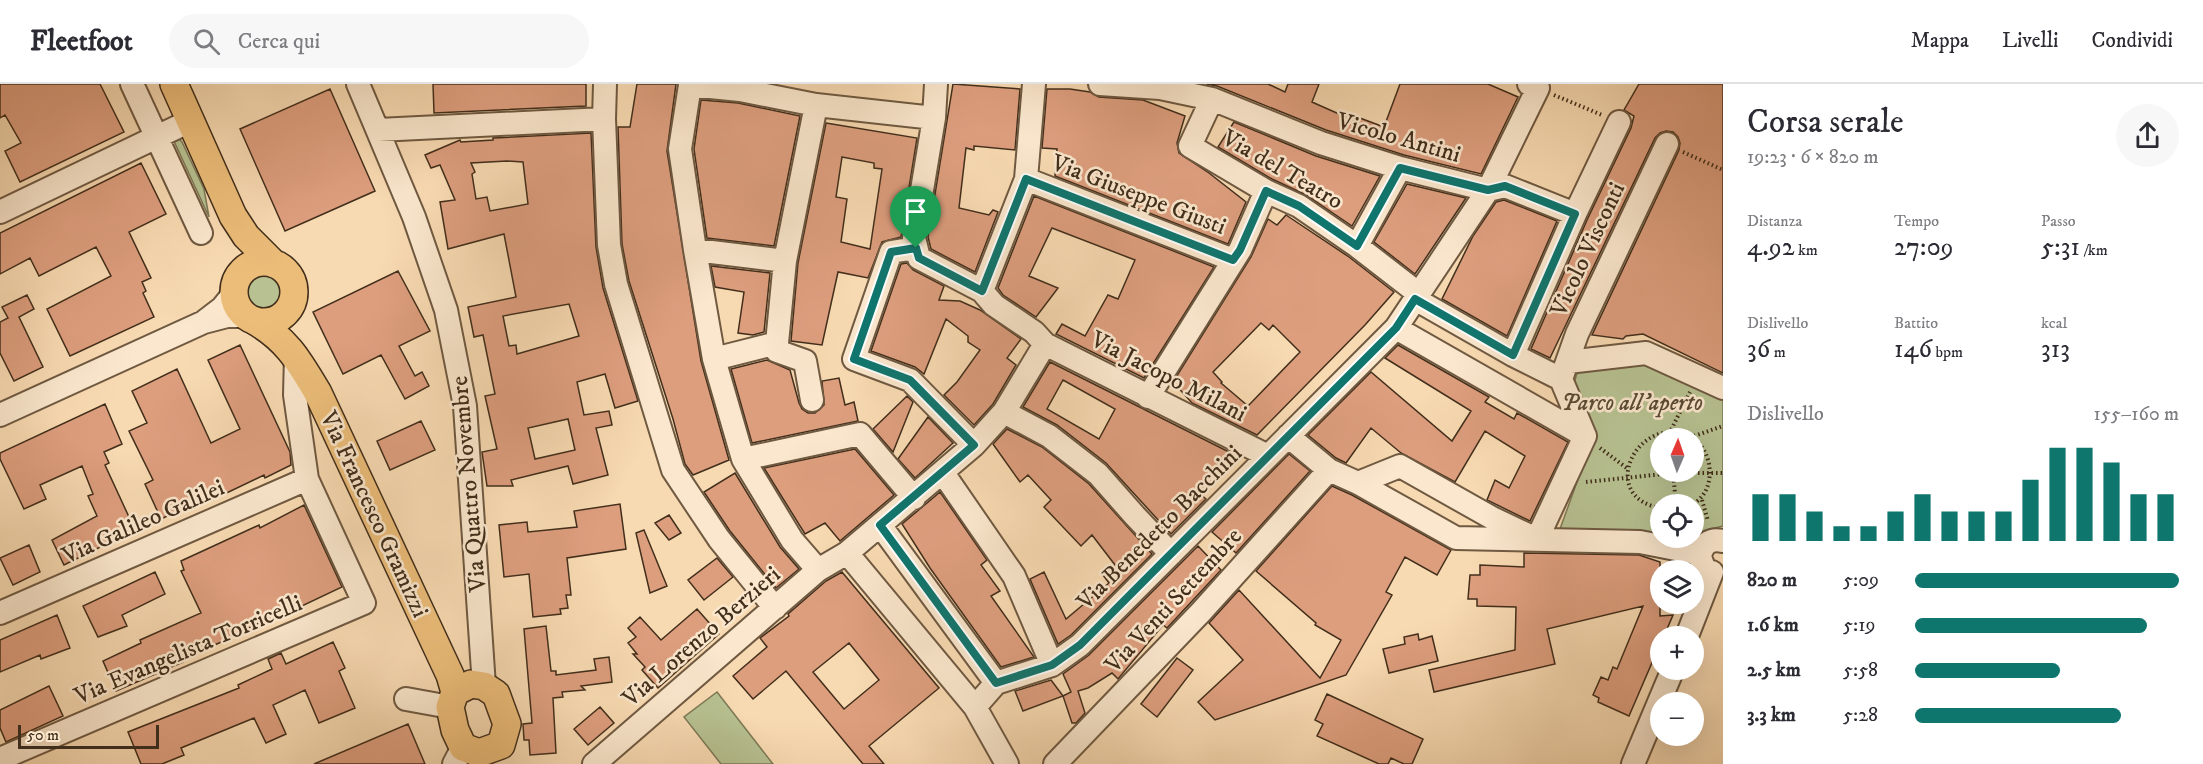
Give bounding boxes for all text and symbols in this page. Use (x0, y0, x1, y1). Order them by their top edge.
search box (169, 14, 589, 68)
text: Fleetfoot (30, 24, 133, 59)
icon: search (190, 25, 223, 58)
text: Cerca qui (238, 28, 320, 55)
text: Mappa (1911, 28, 1969, 54)
text: Livelli (2002, 28, 2058, 54)
text: Condividi (2091, 28, 2173, 54)
text: Corsa serale (1747, 102, 1904, 143)
button: share (2116, 104, 2179, 167)
street label: Vicolo Antini (1332, 106, 1464, 170)
street label: Via del Teatro (1216, 123, 1348, 217)
text: 19:23 · 6 × 820 m (1747, 145, 1879, 170)
street label: Via Giuseppe Giusti (1046, 148, 1230, 242)
street label: Vicolo Visconti (1543, 178, 1632, 322)
pin (890, 186, 941, 248)
icon: arrive (899, 195, 932, 228)
text: Distanza (1747, 211, 1802, 231)
text: Tempo (1894, 211, 1939, 231)
text: Passo (2041, 211, 2076, 231)
text: 4.92 (1747, 231, 1795, 264)
text: 27:09 (1894, 231, 1954, 264)
text: 5:31 (2041, 231, 2080, 264)
text: km (1795, 240, 1818, 260)
text: /km (2080, 240, 2108, 260)
text: Dislivello (1747, 313, 1808, 333)
text: Battito (1894, 313, 1938, 333)
text: kcal (2041, 313, 2067, 333)
street label: Via Jacopo Milani (1085, 324, 1252, 429)
text: 36 (1747, 333, 1770, 366)
text: 146 (1894, 333, 1932, 366)
text: 313 (2041, 333, 2070, 366)
text: m (1770, 342, 1786, 362)
text: bpm (1932, 342, 1963, 362)
street label: Via Quattro Novembre (445, 375, 493, 594)
park label: Parco all'aperto (1561, 388, 1703, 418)
text: Dislivello (1747, 402, 1824, 427)
text: 155–160 m (2094, 402, 2179, 427)
street label: Via Francesco Gramizzi (313, 406, 435, 622)
north arrow (1650, 428, 1704, 482)
map controls (1650, 428, 1704, 746)
street label: Via Benedetto Bacchini (1070, 439, 1249, 617)
street label: Via Galileo Galilei (57, 473, 229, 571)
button: locate (1650, 494, 1704, 548)
street label: Via Venti Settembre (1098, 522, 1249, 680)
street label: Via Lorenzo Berzieri (616, 560, 787, 714)
button: layers (1650, 560, 1704, 614)
text: 820 m (1747, 568, 1797, 593)
text: 5:09 (1843, 568, 1879, 593)
street label: Via Evangelista Torricelli (69, 588, 307, 712)
text: 1.6 km (1747, 613, 1799, 638)
text: 5:19 (1843, 613, 1875, 638)
button: + (1650, 626, 1704, 680)
text: 2.5 km (1747, 658, 1801, 683)
text: 5:58 (1843, 658, 1878, 683)
button: − (1650, 692, 1704, 746)
text: 3.3 km (1747, 703, 1796, 728)
text: 5:28 (1843, 703, 1878, 728)
scale bar (18, 722, 159, 750)
text: 50 m (27, 725, 59, 745)

